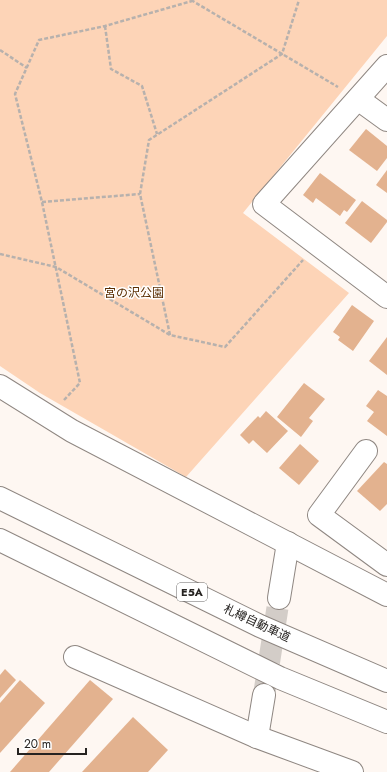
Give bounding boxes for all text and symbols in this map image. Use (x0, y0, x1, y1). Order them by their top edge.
park label: 宮の沢公園 (104, 284, 164, 302)
road number: E5A (177, 583, 207, 601)
street label: 札樽自動車道 (221, 600, 293, 646)
scale bar (18, 730, 86, 756)
text: 20 m (24, 735, 51, 753)

